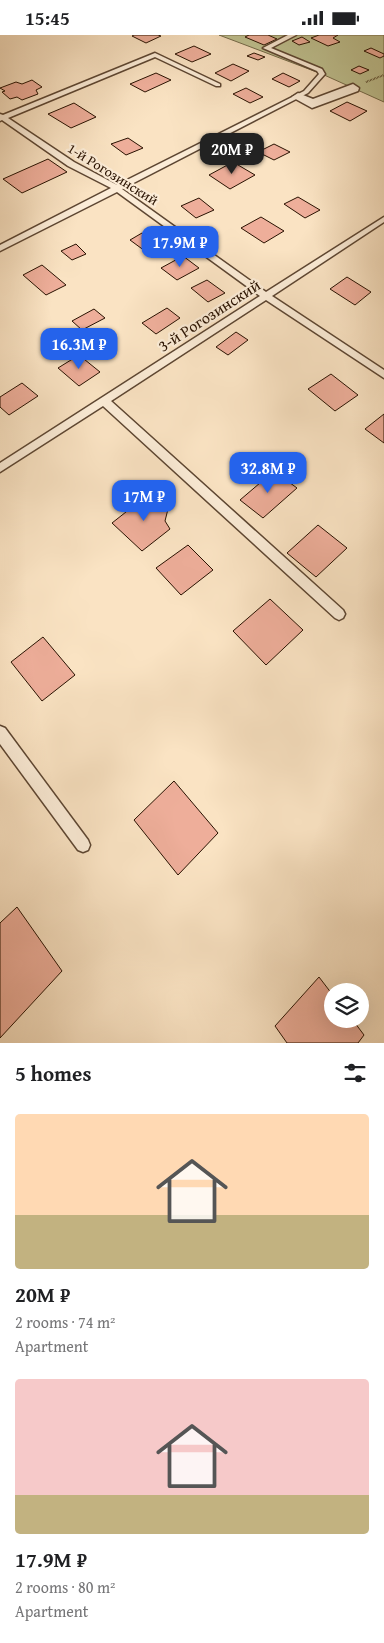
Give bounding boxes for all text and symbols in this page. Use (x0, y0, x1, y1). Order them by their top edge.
text: 15:45 (25, 4, 70, 32)
pin: 20M ₽ (197, 133, 267, 175)
text: 20M ₽ (211, 137, 253, 161)
street label: 1-й Рогозинский (64, 138, 162, 210)
pin: 17.9M ₽ (134, 225, 226, 268)
text: 17.9M ₽ (153, 230, 207, 254)
street label: 3-й Рогозинский (153, 272, 265, 357)
pin: 16.3M ₽ (33, 327, 125, 370)
text: 16.3M ₽ (52, 332, 106, 356)
pin: 32.8M ₽ (222, 451, 314, 494)
text: 32.8M ₽ (241, 456, 295, 480)
pin: 17M ₽ (109, 479, 179, 522)
text: 17M ₽ (123, 484, 165, 508)
map controls (324, 983, 369, 1028)
button: layers (324, 983, 369, 1028)
text: 5 homes (15, 1058, 91, 1089)
icon: filters (341, 1059, 369, 1087)
icon: home (147, 1146, 237, 1236)
text: 20M ₽ (15, 1279, 70, 1310)
text: 2 rooms · 74 m² (15, 1310, 115, 1334)
text: Apartment (15, 1334, 88, 1358)
icon: home (147, 1411, 237, 1501)
text: 17.9M ₽ (15, 1544, 87, 1575)
text: 2 rooms · 80 m² (15, 1575, 115, 1599)
text: Apartment (15, 1599, 88, 1623)

